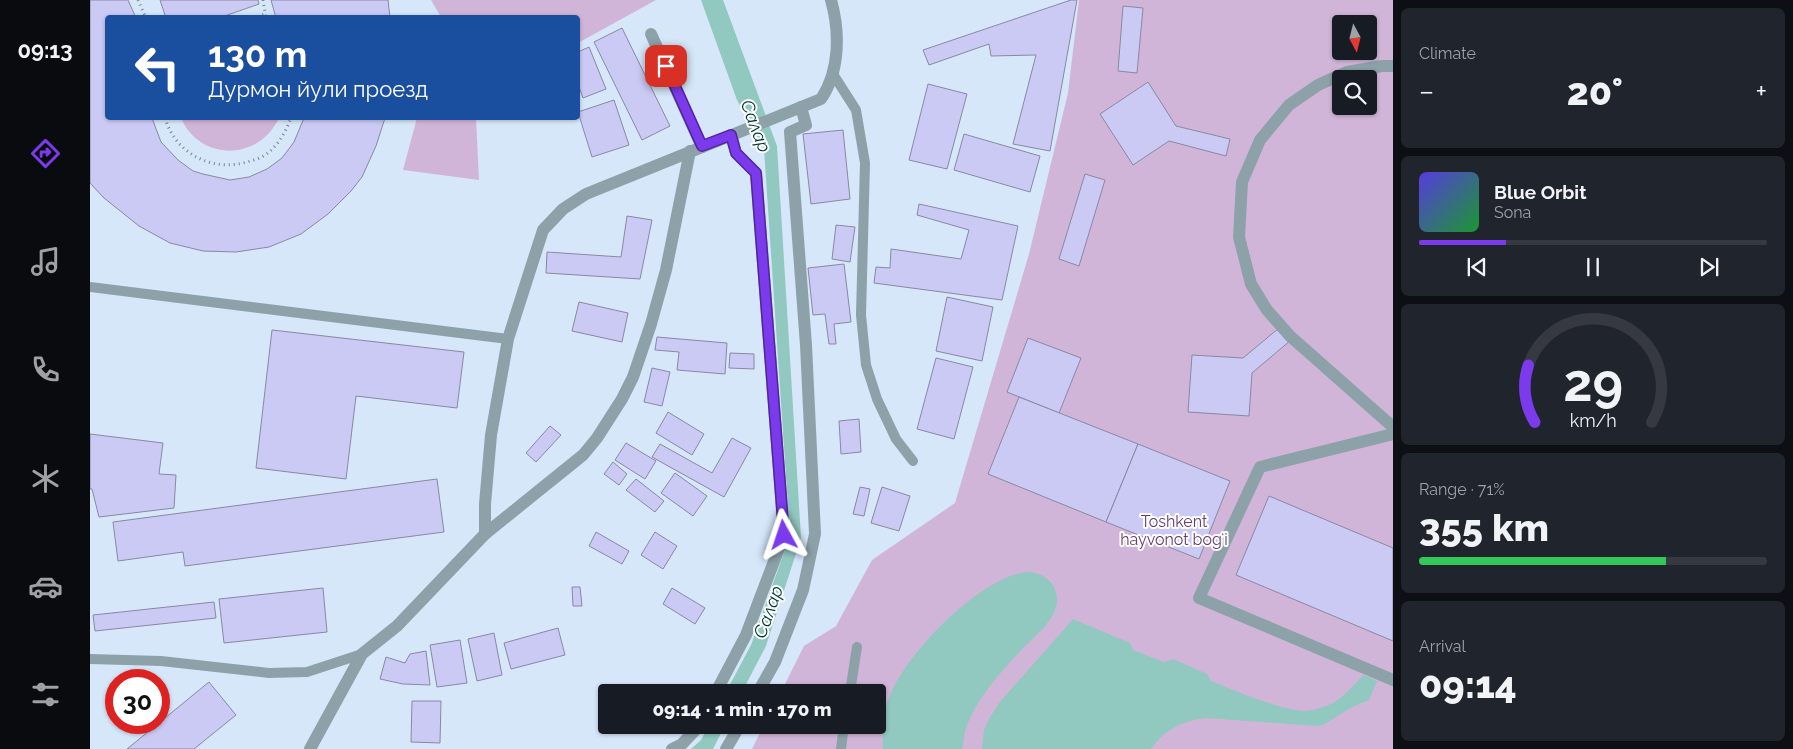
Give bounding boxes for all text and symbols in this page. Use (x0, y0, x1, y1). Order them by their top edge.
north arrow (1332, 15, 1378, 60)
map controls (1332, 15, 1377, 115)
text: 130 m (208, 34, 307, 75)
icon: left (125, 35, 190, 100)
text: 09:13 (17, 37, 73, 63)
text: Climate (1419, 44, 1476, 63)
pin (645, 45, 687, 87)
icon: arrive (652, 52, 680, 80)
text: 20° (1567, 69, 1623, 114)
button: search (1332, 70, 1377, 115)
text: − (1419, 75, 1434, 108)
text: + (1755, 75, 1767, 108)
text: Дурмон йули проезд (208, 76, 428, 102)
water label: Салар (736, 97, 776, 155)
icon: directions (28, 136, 63, 171)
text: Blue Orbit (1494, 181, 1586, 203)
text: Sona (1494, 203, 1531, 222)
icon: music (28, 244, 63, 279)
icon: previous (1463, 253, 1491, 281)
icon: pause (1579, 253, 1607, 281)
icon: next (1695, 253, 1723, 281)
icon: phone (28, 352, 63, 387)
text: 29 (1563, 352, 1623, 413)
text: km/h (1569, 410, 1617, 431)
icon: climate (28, 461, 63, 496)
text: Range · 71% (1419, 480, 1505, 499)
text: 355 km (1419, 505, 1549, 550)
position arrow (757, 508, 809, 560)
park label: Toshkent hayvonot bogʻi (1120, 512, 1228, 549)
icon: car (28, 569, 63, 604)
water label: Салар (749, 583, 787, 641)
text: Arrival (1419, 637, 1466, 656)
text: 09:14 (1419, 662, 1517, 707)
speed limit sign: 30 (105, 669, 170, 734)
icon: filters (28, 677, 63, 712)
text: 09:14 · 1 min · 170 m (652, 698, 832, 720)

